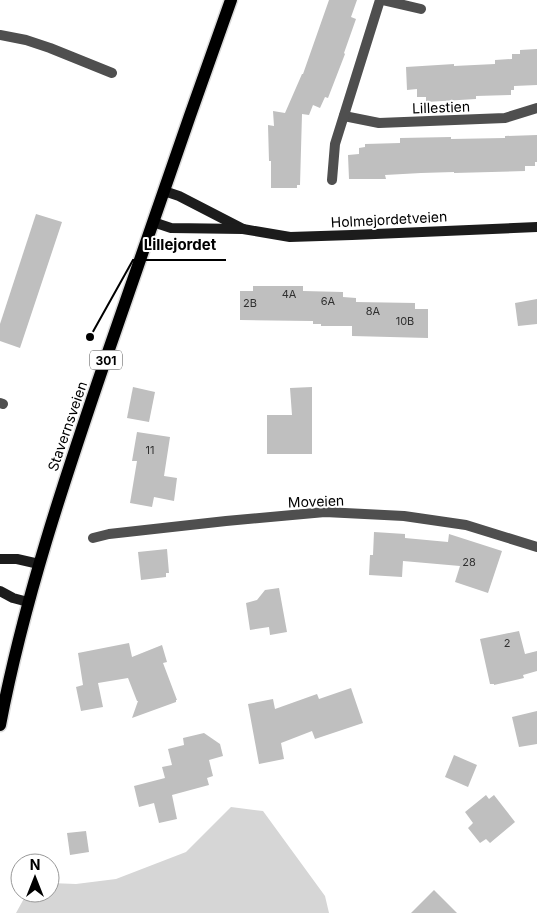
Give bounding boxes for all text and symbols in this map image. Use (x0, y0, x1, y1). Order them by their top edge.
street label: Lillestien (412, 97, 470, 117)
street label: Holmejordetveien (330, 207, 448, 231)
callout: Lillejordet (133, 230, 226, 260)
text: Lillejordet (144, 235, 217, 254)
house number: 4A (282, 287, 297, 301)
house number: 6A (321, 294, 336, 308)
house number: 2B (243, 296, 257, 310)
house number: 8A (366, 304, 381, 318)
house number: 10B (396, 314, 414, 328)
road number: 301 (90, 350, 122, 370)
street label: Stavernsveien (44, 379, 90, 473)
house number: 11 (146, 443, 154, 457)
street label: Moveien (288, 492, 344, 510)
house number: 28 (462, 555, 476, 569)
house number: 2 (504, 636, 510, 650)
north arrow (10, 853, 60, 903)
text: N (30, 856, 40, 873)

